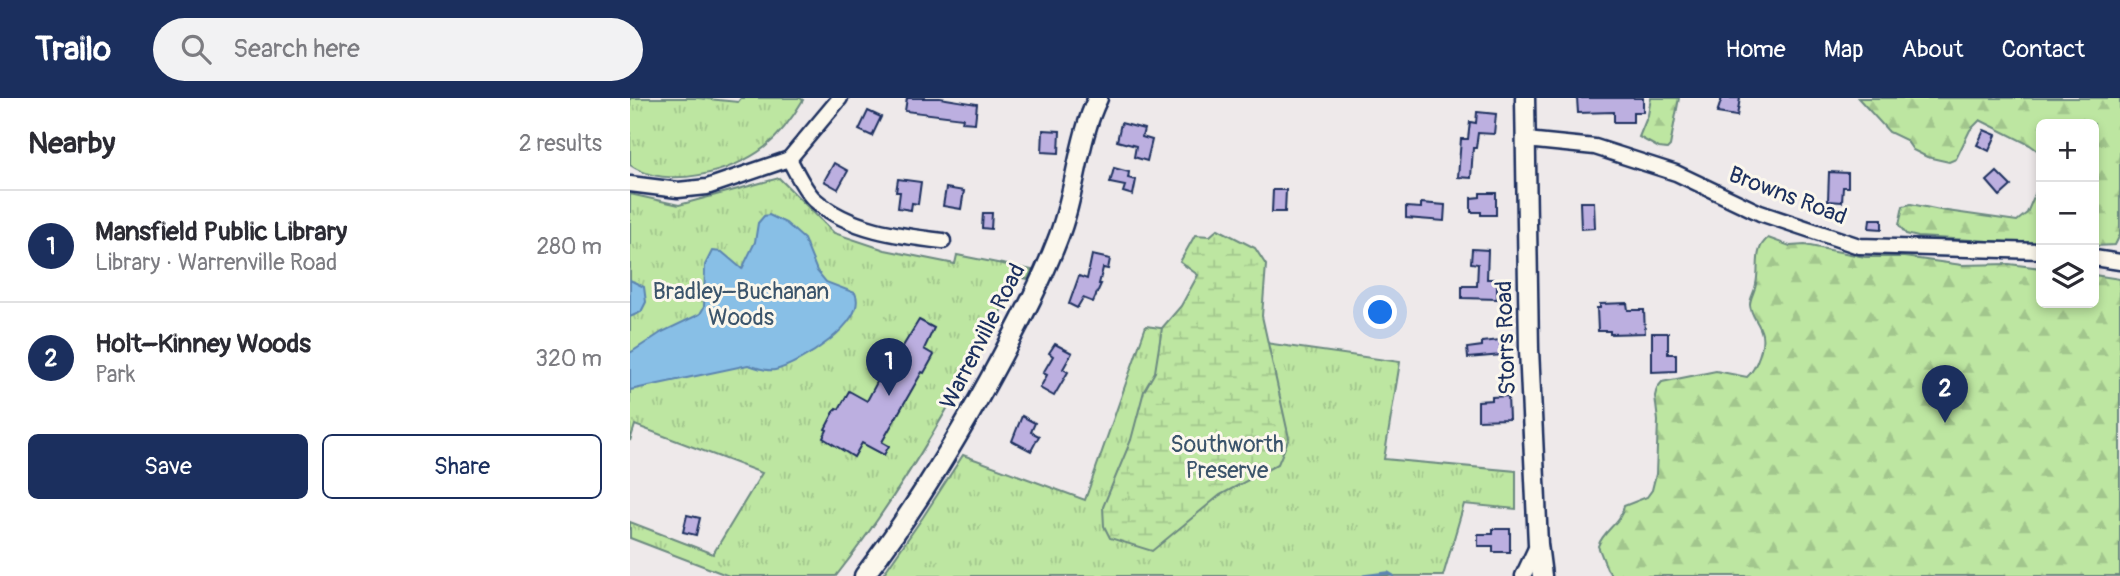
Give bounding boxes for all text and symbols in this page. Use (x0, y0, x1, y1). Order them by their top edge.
search box (153, 18, 643, 81)
text: Trailo (35, 29, 111, 70)
icon: search (177, 30, 215, 68)
text: Search here (233, 33, 360, 65)
text: Home (1725, 35, 1786, 64)
text: Map (1824, 35, 1864, 64)
text: About (1902, 35, 1964, 64)
text: Contact (2002, 35, 2085, 64)
map controls (2036, 119, 2099, 308)
button: + (2036, 119, 2099, 182)
text: Nearby (28, 125, 115, 162)
text: 2 results (519, 129, 602, 158)
street label: Browns Road (1725, 160, 1851, 231)
button: − (2036, 182, 2099, 245)
text: Mansfield Public Library (95, 216, 347, 248)
text: 1 (47, 232, 56, 261)
text: 280 m (536, 232, 602, 261)
button: layers (2036, 245, 2099, 308)
text: Library · Warrenville Road (95, 248, 337, 277)
street label: Warrenville Road (933, 259, 1032, 414)
park label: Bradley–Buchanan Woods (653, 277, 829, 332)
street label: Storrs Road (1489, 280, 1522, 396)
your location (1363, 295, 1397, 329)
text: Holt–Kinney Woods (95, 328, 311, 360)
pin: 1 (866, 338, 912, 396)
text: 2 (45, 344, 57, 373)
text: 320 m (535, 344, 602, 373)
text: Park (95, 360, 135, 389)
pin: 2 (1922, 365, 1968, 423)
park label: Southworth Preserve (1170, 430, 1284, 485)
button: Save (28, 434, 308, 499)
button: Share (322, 434, 602, 499)

